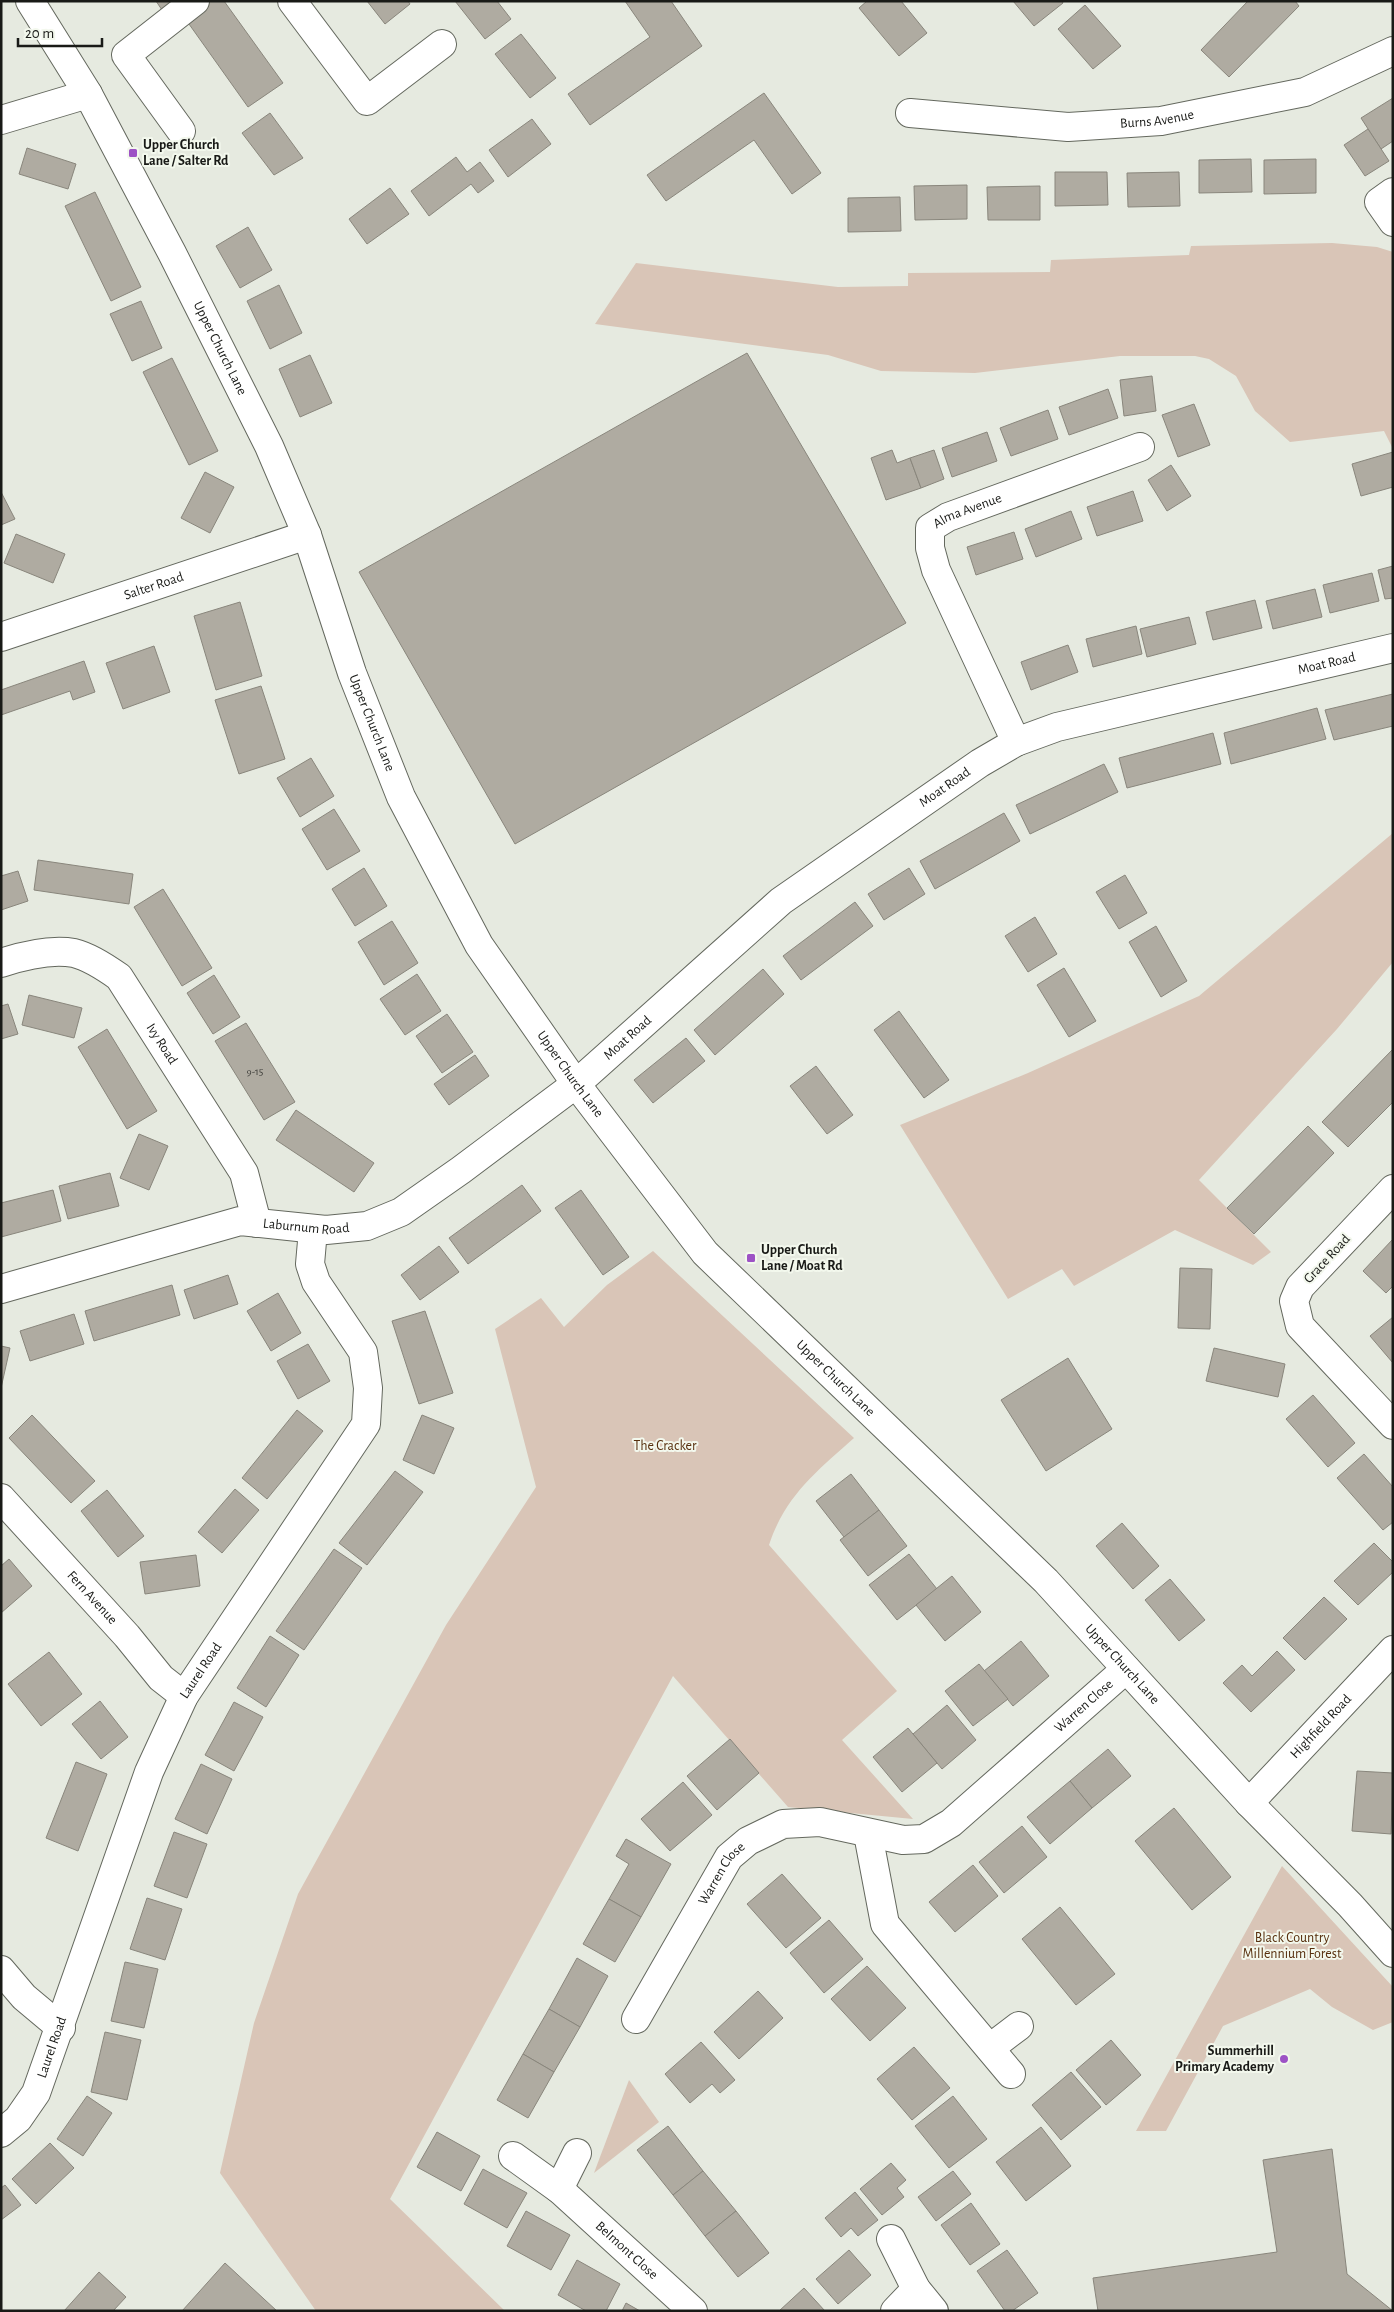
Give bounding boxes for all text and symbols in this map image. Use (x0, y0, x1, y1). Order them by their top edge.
scale bar (18, 15, 101, 47)
text: 20 m (25, 26, 54, 41)
street label: Burns Avenue (1119, 108, 1195, 131)
place label: Upper Church Lane / Salter Rd (143, 138, 229, 168)
marker: Upper Church Lane / Salter Rd (127, 147, 139, 159)
street label: Upper Church Lane (190, 299, 249, 397)
street label: Alma Avenue (931, 491, 1004, 531)
street label: Salter Road (122, 570, 185, 602)
street label: Moat Road (1296, 650, 1357, 677)
street label: Upper Church Lane (346, 672, 397, 773)
street label: Moat Road (917, 765, 973, 810)
street label: Moat Road (601, 1013, 654, 1063)
street label: Ivy Road (144, 1021, 180, 1067)
street label: Upper Church Lane (534, 1028, 606, 1120)
house number: 9-15 (247, 1066, 264, 1077)
street label: Laburnum Road (262, 1216, 350, 1237)
street label: Grace Road (1301, 1232, 1353, 1286)
place label: Upper Church Lane / Moat Rd (761, 1243, 843, 1273)
marker: Upper Church Lane / Moat Rd (745, 1252, 757, 1264)
street label: Upper Church Lane (793, 1338, 877, 1419)
park label: The Cracker (633, 1439, 697, 1453)
street label: Fern Avenue (64, 1568, 120, 1627)
street label: Upper Church Lane (1082, 1621, 1162, 1707)
street label: Laurel Road (177, 1640, 224, 1701)
street label: Warren Close (1052, 1677, 1116, 1735)
street label: Highfield Road (1288, 1692, 1354, 1761)
street label: Warren Close (696, 1840, 748, 1907)
park label: Black Country Millennium Forest (1243, 1931, 1342, 1961)
street label: Laurel Road (35, 2015, 69, 2080)
place label: Summerhill Primary Academy (1175, 2044, 1275, 2074)
marker: Summerhill Primary Academy (1278, 2053, 1290, 2065)
street label: Belmont Close (593, 2219, 660, 2282)

